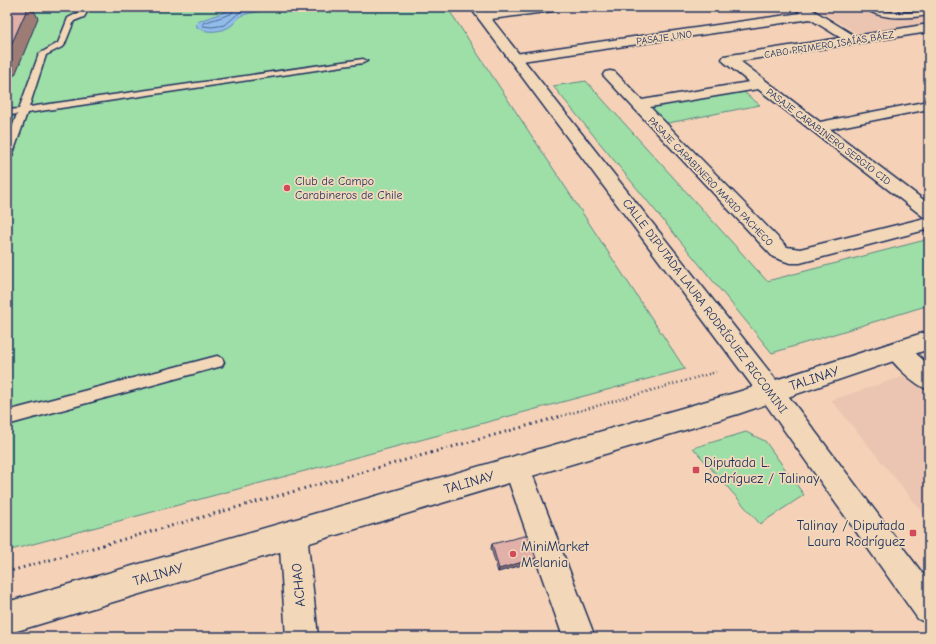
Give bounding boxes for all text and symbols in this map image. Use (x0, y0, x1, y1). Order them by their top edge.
street label: PASAJE UNO (635, 28, 693, 48)
street label: CABO PRIMERO ISAÍAS BÁEZ (763, 29, 895, 61)
street label: PASAJE CARABINERO SERGIO CID (764, 86, 893, 188)
street label: PASAJE CARABINERO MARIO PACHECO (645, 115, 775, 249)
place label: Club de Campo Carabineros de Chile (295, 174, 402, 202)
marker: Club de Campo Carabineros de Chile (282, 183, 292, 193)
street label: CALLE DIPUTADA LAURA RODRÍGUEZ RICCOMINI (620, 196, 790, 416)
street label: TALINAY (787, 362, 842, 395)
place label: Diputada L. Rodríguez / Talinay (704, 454, 820, 487)
marker: Diputada L. Rodríguez / Talinay (691, 465, 701, 475)
street label: TALINAY (442, 467, 497, 498)
place label: Talinay / Diputada Laura Rodríguez (797, 517, 905, 550)
marker: Talinay / Diputada Laura Rodríguez (908, 528, 918, 538)
place label: MiniMarket Melania (521, 538, 590, 571)
marker: MiniMarket Melania (508, 549, 518, 559)
street label: TALINAY (131, 559, 186, 590)
street label: ACHAO (288, 562, 309, 608)

